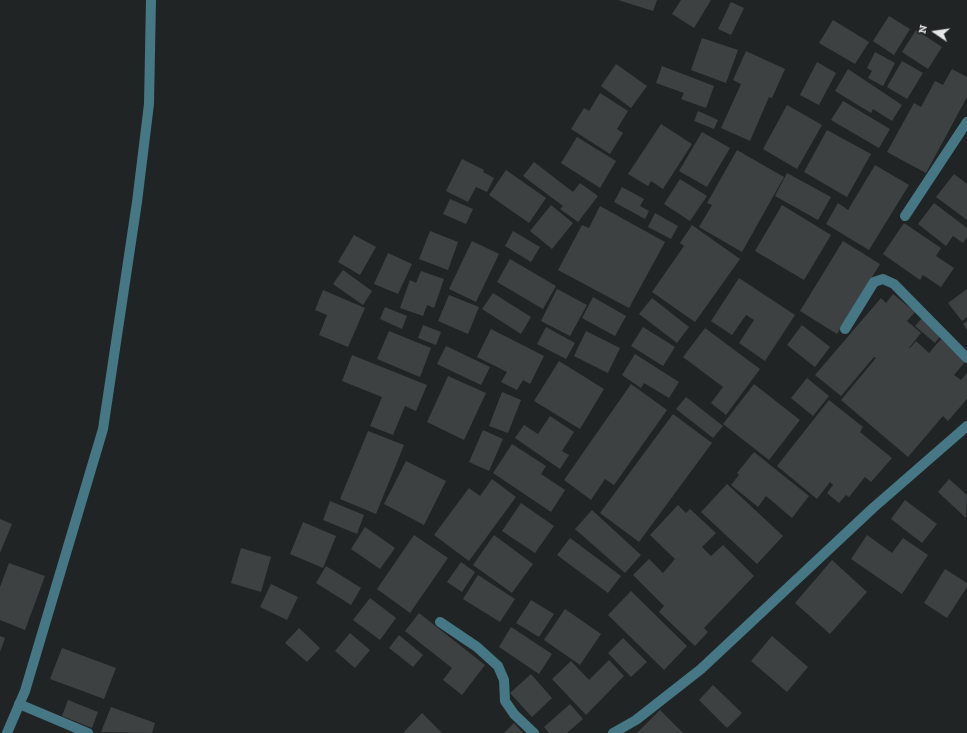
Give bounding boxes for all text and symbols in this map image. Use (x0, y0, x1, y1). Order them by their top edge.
north arrow (915, 12, 955, 52)
text: N (916, 24, 930, 35)

